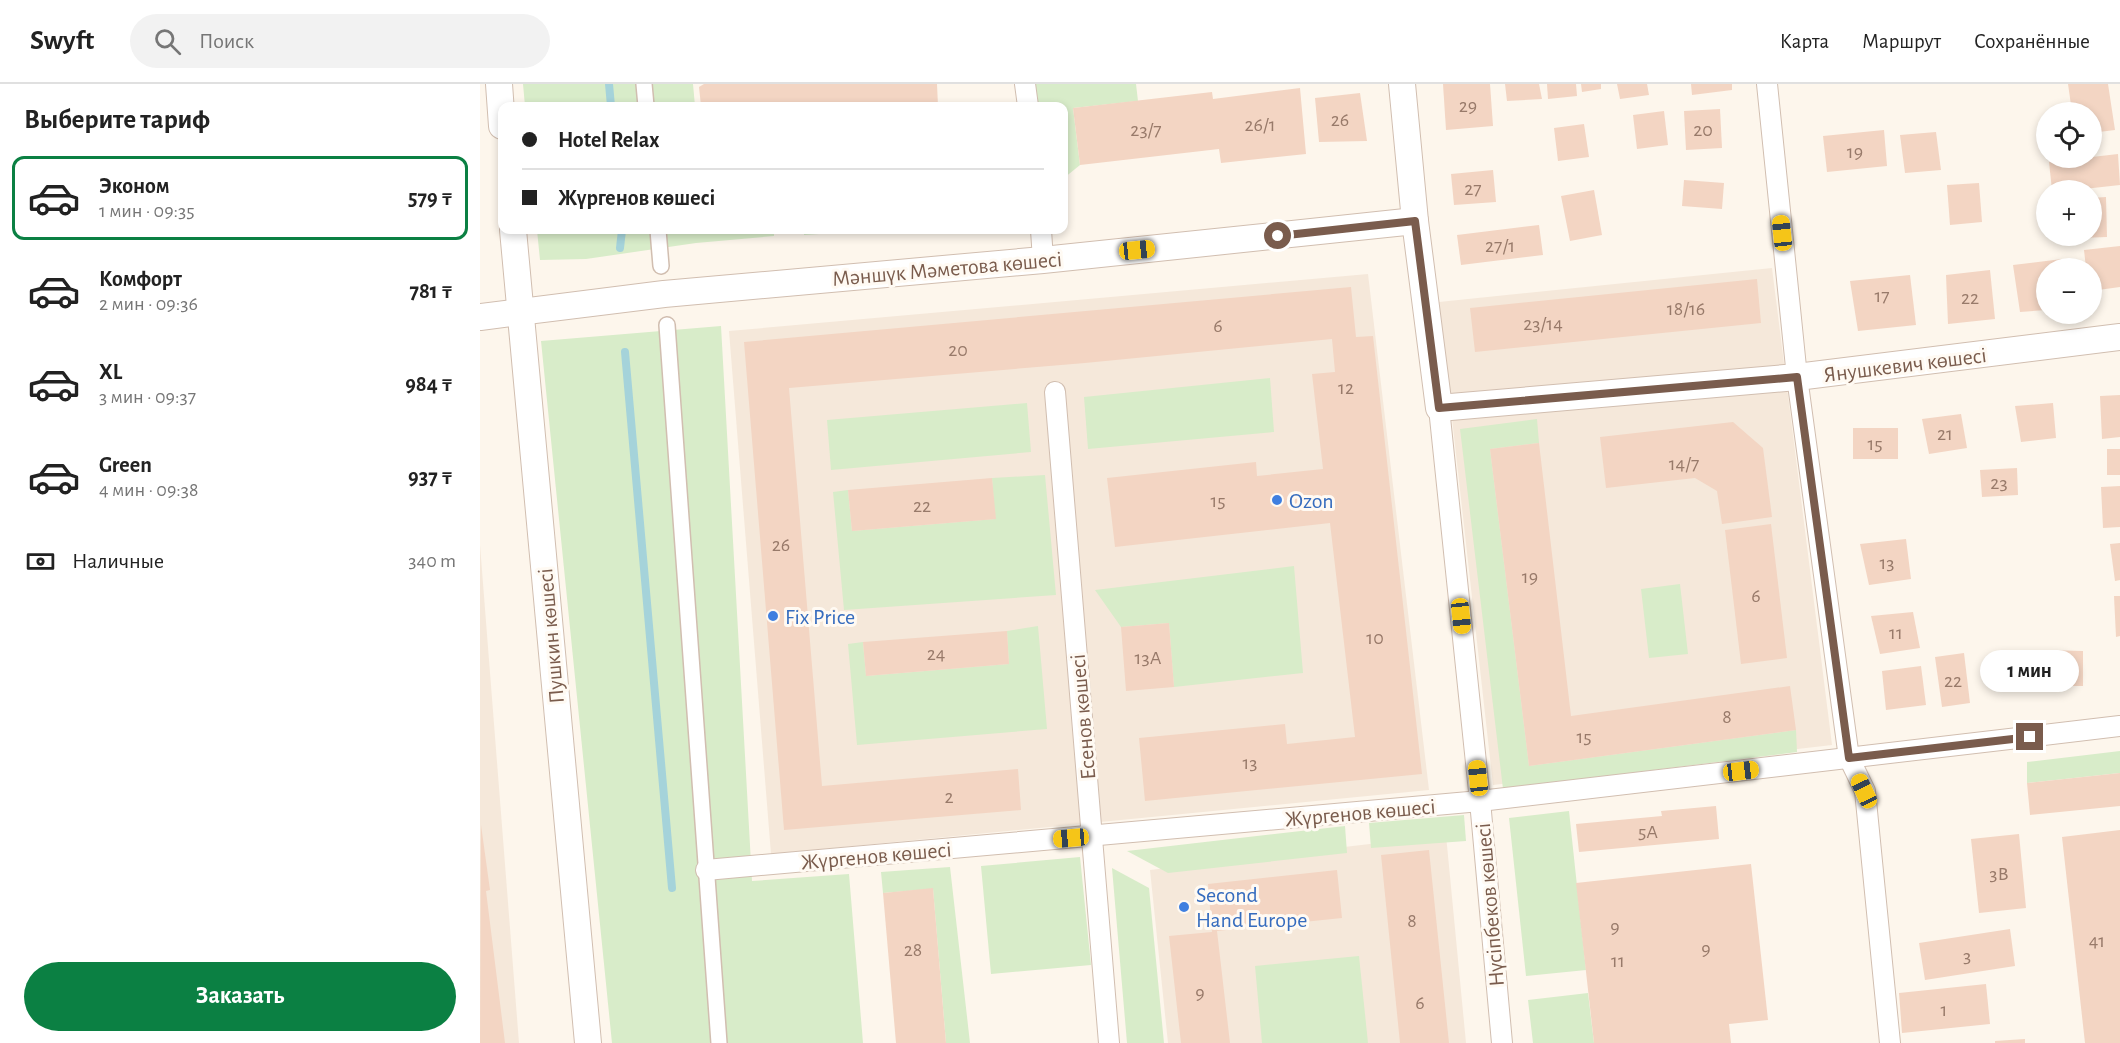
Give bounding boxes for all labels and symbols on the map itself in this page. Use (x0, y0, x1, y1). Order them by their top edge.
house number: 29 (1459, 96, 1477, 116)
house number: 26 (1331, 110, 1349, 130)
house number: 26/1 (1244, 115, 1276, 135)
house number: 23/7 (1130, 120, 1162, 140)
house number: 20 (1693, 120, 1713, 140)
house number: 19 (1847, 142, 1863, 162)
house number: 27 (1464, 179, 1482, 199)
car (1771, 214, 1793, 252)
route start (1264, 222, 1291, 249)
house number: 27/1 (1485, 236, 1515, 256)
car (1118, 239, 1156, 261)
street label: Мәншүк Мәметова көшесі (831, 248, 1063, 290)
house number: 17 (1874, 286, 1890, 306)
house number: 22 (1961, 288, 1979, 308)
house number: 18/16 (1667, 299, 1705, 319)
house number: 23/14 (1523, 314, 1563, 334)
house number: 6 (1213, 316, 1223, 336)
house number: 20 (948, 340, 968, 360)
street label: Янушкевич көшесі (1822, 344, 1988, 386)
house number: 12 (1338, 378, 1354, 398)
house number: 21 (1937, 424, 1953, 444)
house number: 15 (1867, 434, 1883, 454)
house number: 14/7 (1669, 454, 1699, 474)
house number: 23 (1990, 473, 2008, 493)
place label: Ozon (1289, 490, 1334, 512)
house number: 15 (1210, 491, 1226, 511)
marker: Ozon (1270, 493, 1284, 507)
house number: 22 (913, 496, 931, 516)
house number: 26 (772, 535, 790, 555)
house number: 13 (1879, 553, 1895, 573)
street label: Пушкин көшесі (534, 567, 568, 704)
house number: 19 (1522, 567, 1538, 587)
house number: 6 (1751, 586, 1761, 606)
car (1450, 597, 1472, 635)
place label: Fix Price (785, 606, 855, 628)
marker: Fix Price (766, 609, 780, 623)
house number: 11 (1889, 623, 1903, 643)
house number: 10 (1366, 628, 1384, 648)
house number: 24 (927, 644, 945, 664)
house number: 13А (1135, 648, 1162, 668)
callout: 1 мин (1980, 650, 2080, 692)
street label: Есенов көшесі (1067, 653, 1099, 781)
house number: 22 (1944, 671, 1962, 691)
house number: 8 (1722, 707, 1732, 727)
route end (2016, 723, 2043, 750)
house number: 15 (1576, 727, 1592, 747)
house number: 13 (1242, 753, 1258, 773)
car (1467, 759, 1489, 797)
car (1722, 760, 1760, 782)
car (1848, 771, 1880, 811)
house number: 2 (944, 787, 954, 807)
street label: Жүргенов көшесі (1284, 795, 1436, 831)
street label: Нүсіпбеков көшесі (1472, 822, 1508, 988)
house number: 5А (1638, 822, 1658, 842)
car (1052, 827, 1090, 849)
street label: Жүргенов көшесі (800, 838, 952, 874)
house number: 3В (1989, 864, 2009, 884)
place label: Second Hand Europe (1196, 884, 1307, 931)
marker: Second Hand Europe (1177, 900, 1191, 914)
house number: 8 (1407, 911, 1417, 931)
house number: 9 (1610, 917, 1620, 937)
house number: 41 (2089, 931, 2105, 951)
house number: 9 (1701, 939, 1711, 959)
house number: 28 (904, 940, 922, 960)
house number: 3 (1963, 946, 1971, 966)
house number: 11 (1611, 951, 1625, 971)
house number: 9 (1195, 983, 1205, 1003)
house number: 6 (1415, 993, 1425, 1013)
house number: 1 (1941, 1000, 1947, 1020)

